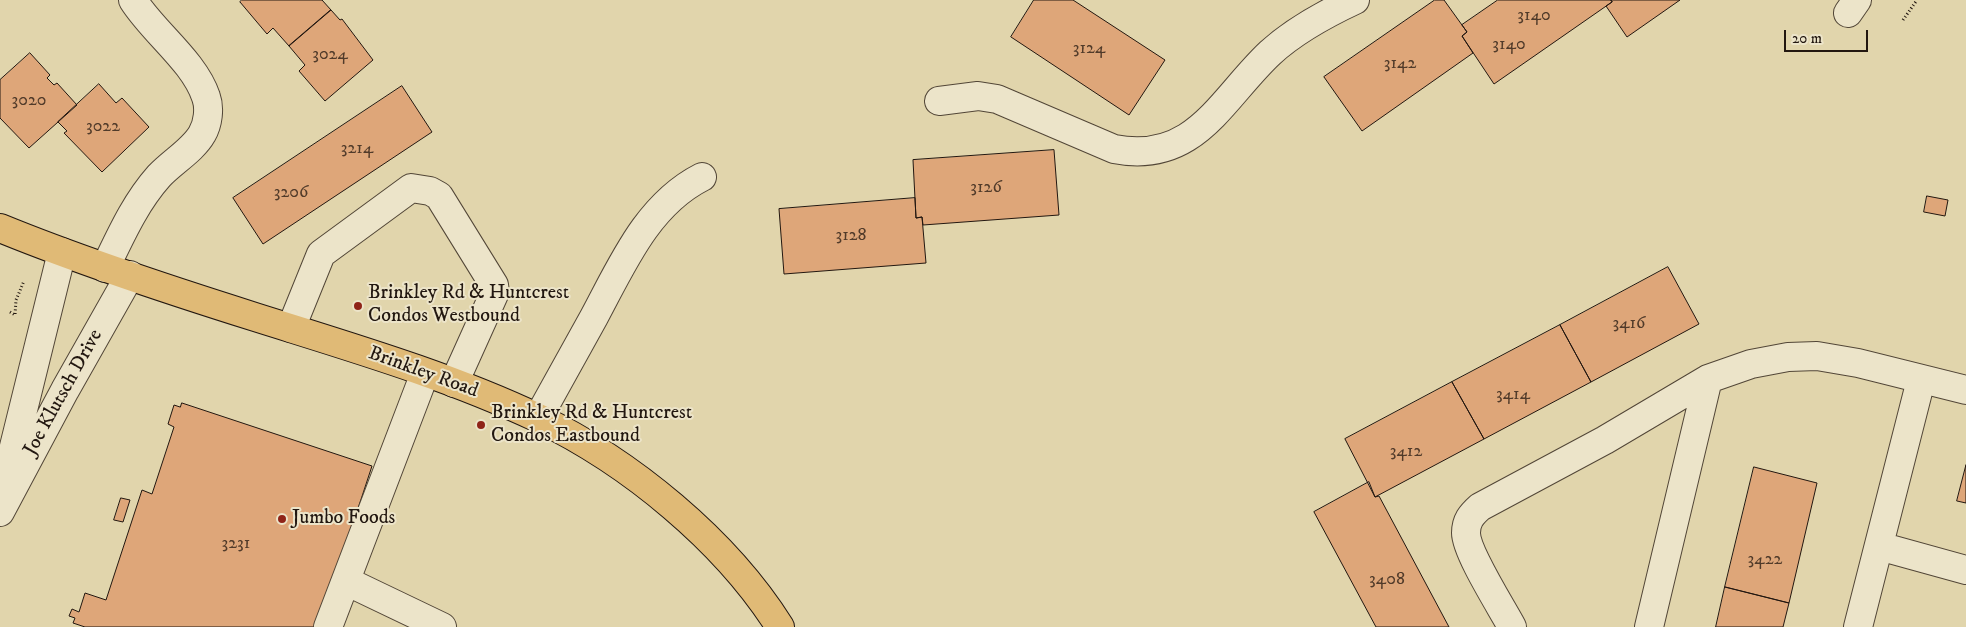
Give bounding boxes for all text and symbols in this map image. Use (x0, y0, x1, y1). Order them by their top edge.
house number: 3140 (1517, 5, 1551, 27)
scale bar (1786, 20, 1870, 52)
text: 20 m (1792, 29, 1822, 48)
house number: 3140 (1492, 34, 1526, 56)
house number: 3124 (1073, 38, 1105, 60)
house number: 3024 (312, 44, 348, 66)
house number: 3142 (1384, 53, 1416, 75)
house number: 3020 (12, 90, 46, 112)
house number: 3022 (86, 116, 120, 138)
house number: 3214 (341, 138, 373, 160)
house number: 3126 (970, 177, 1002, 199)
house number: 3206 (274, 182, 308, 204)
house number: 3128 (835, 225, 867, 247)
place label: Brinkley Rd & Huntcrest Condos Westbound (368, 282, 569, 329)
marker: Brinkley Rd & Huntcrest Condos Westbound (352, 300, 364, 312)
house number: 3416 (1613, 313, 1645, 335)
street label: Joe Klutsch Drive (19, 326, 109, 460)
street label: Brinkley Road (365, 342, 481, 404)
house number: 3414 (1496, 384, 1530, 406)
place label: Brinkley Rd & Huntcrest Condos Eastbound (491, 402, 692, 449)
marker: Brinkley Rd & Huntcrest Condos Eastbound (475, 419, 487, 431)
house number: 3412 (1390, 441, 1422, 463)
place label: Jumbo Foods (292, 507, 395, 531)
marker: Jumbo Foods (276, 513, 288, 525)
house number: 3231 (222, 533, 250, 555)
house number: 3422 (1748, 549, 1782, 571)
house number: 3408 (1369, 569, 1405, 591)

